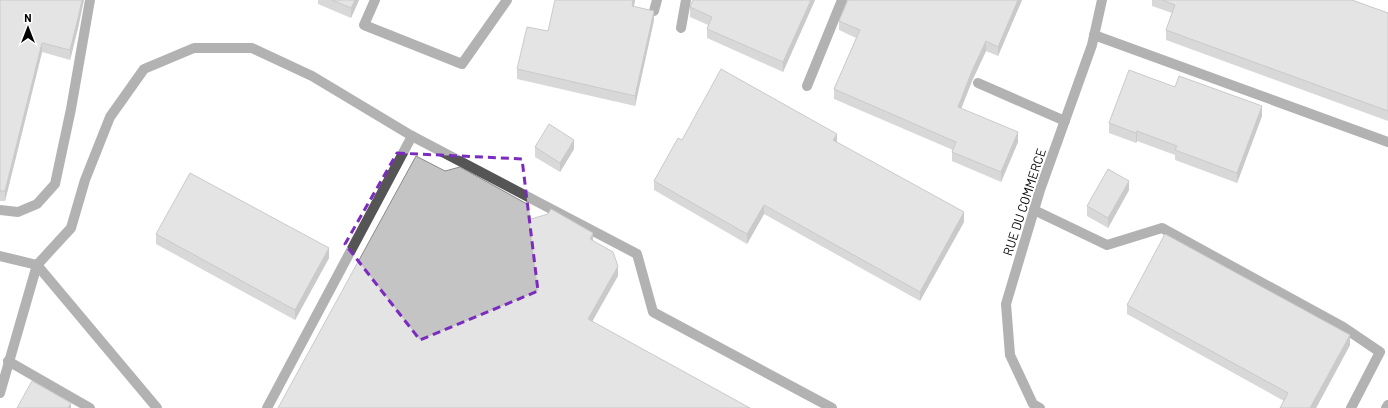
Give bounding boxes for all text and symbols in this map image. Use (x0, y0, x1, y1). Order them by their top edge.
north arrow (8, 8, 48, 48)
text: N (24, 11, 32, 24)
street label: RUE DU COMMERCE (999, 146, 1049, 258)

